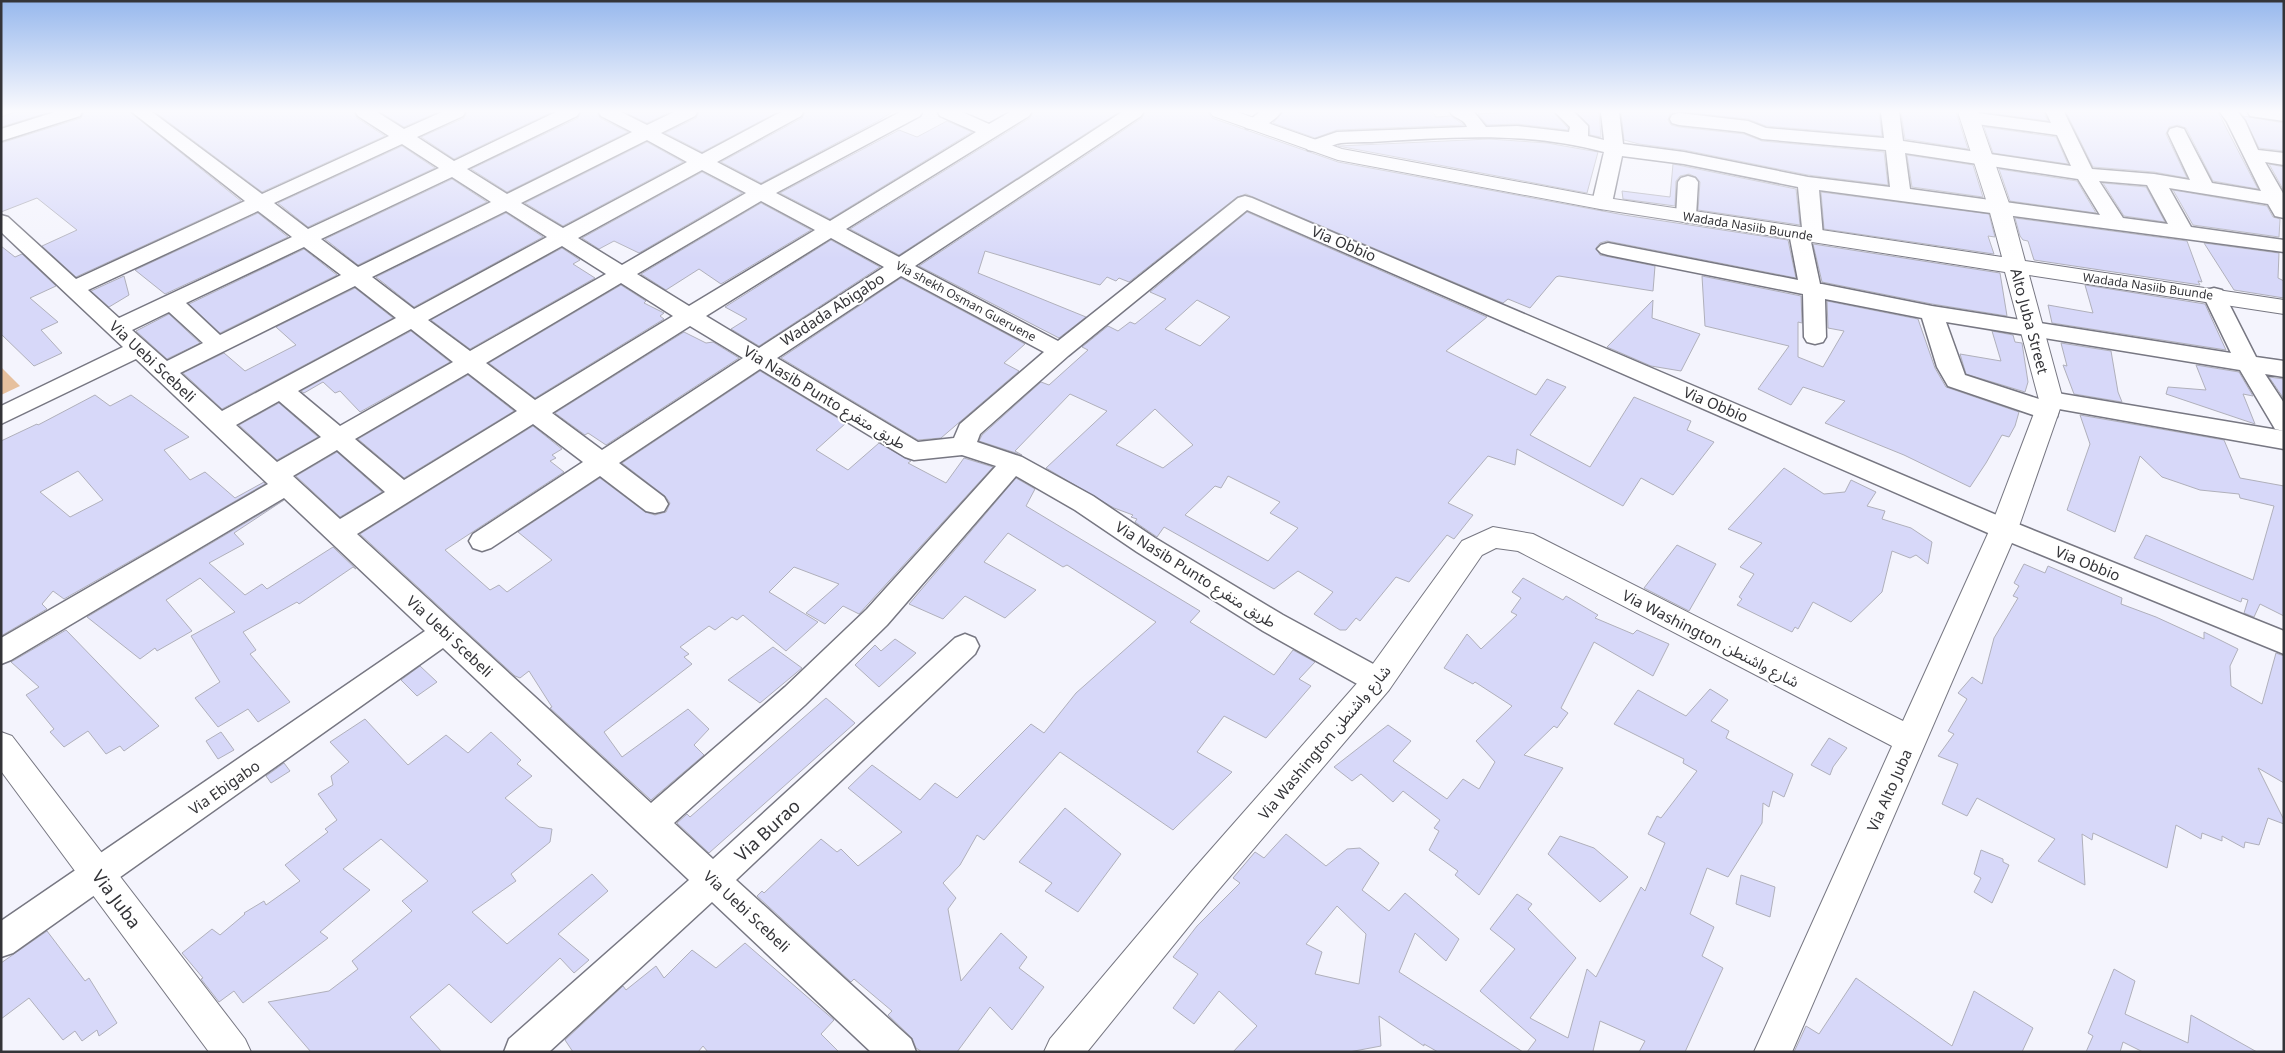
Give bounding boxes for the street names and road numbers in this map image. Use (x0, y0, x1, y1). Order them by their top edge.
street label: Wadada Nasiib Buunde (1682, 207, 1814, 245)
street label: Via Obbio (1309, 220, 1379, 266)
street label: Via shekh Osman Gueruene (893, 257, 1039, 345)
street label: Alto Juba Street (2006, 266, 2054, 377)
street label: Wadada Abigabo (776, 268, 888, 350)
street label: Wadada Nasiib Buunde (2082, 268, 2215, 304)
street label: Via Uebi Scebeli (106, 316, 200, 406)
street label: Via Nasib Punto طريق متفرع (739, 341, 910, 456)
street label: Via Obbio (1681, 381, 1751, 427)
street label: Via Nasib Punto طريق متفرع (1110, 516, 1280, 634)
street label: Via Obbio (2053, 541, 2123, 585)
street label: Via Washington شارع واشنطن (1618, 585, 1803, 694)
street label: Via Uebi Scebeli (403, 591, 497, 681)
street label: Via Washington شارع واشنطن (1253, 660, 1397, 825)
street label: Via Alto Juba (1862, 746, 1916, 834)
street label: Via Ebigabo (184, 755, 264, 819)
street label: Via Burao (729, 794, 805, 866)
street label: Via Juba (87, 865, 147, 933)
street label: Via Uebi Scebeli (700, 866, 794, 956)

